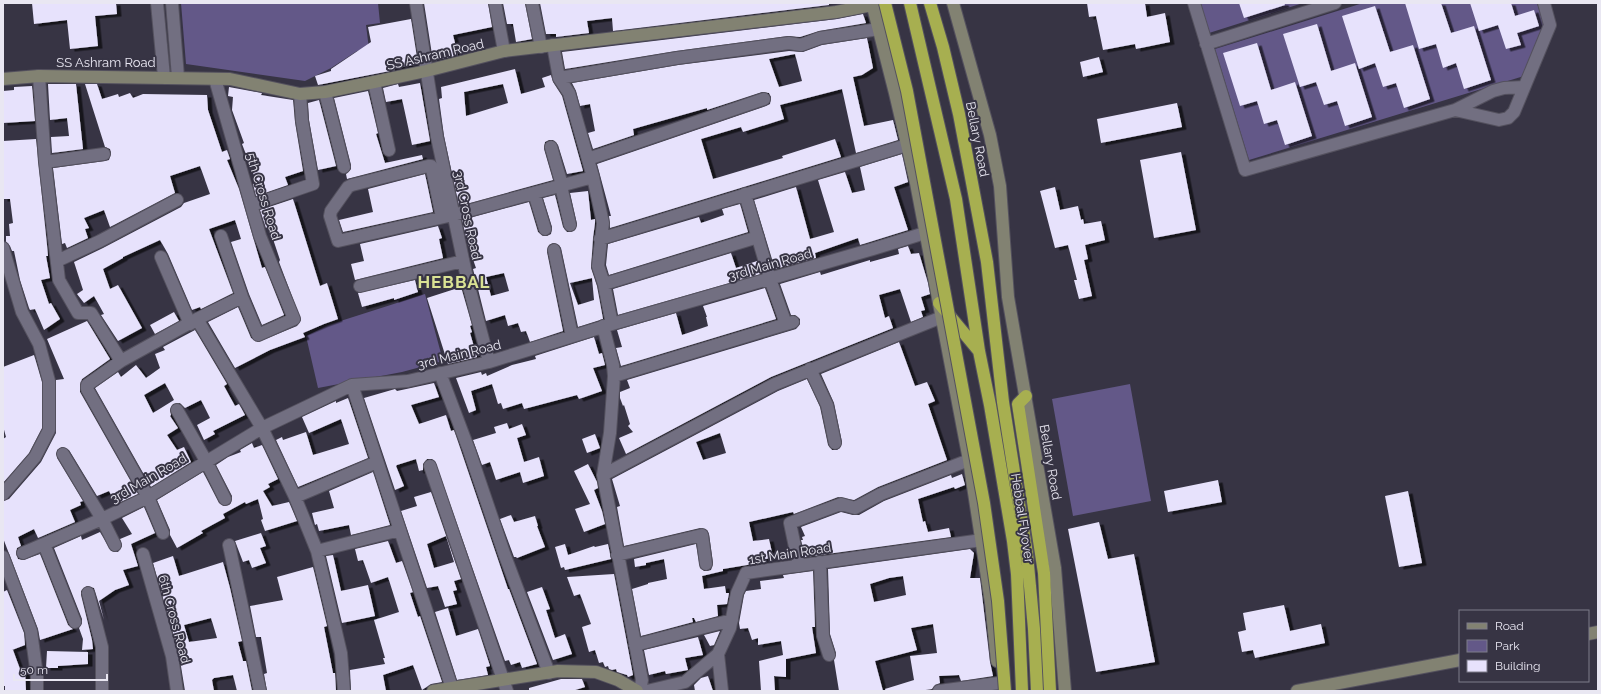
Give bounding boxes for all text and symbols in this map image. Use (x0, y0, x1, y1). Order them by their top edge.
street label: SS Ashram Road (385, 36, 485, 73)
street label: SS Ashram Road (56, 55, 156, 70)
street label: Bellary Road (963, 100, 992, 178)
street label: 5th Cross Road (243, 151, 284, 242)
street label: 3rd Cross Road (451, 169, 484, 261)
street label: 3rd Main Road (727, 245, 814, 284)
district label: HEBBAL (417, 272, 491, 292)
street label: 3rd Main Road (416, 337, 503, 372)
street label: Bellary Road (1037, 423, 1065, 501)
street label: 3rd Main Road (107, 450, 189, 506)
street label: Hebbal Flyover (1008, 472, 1037, 565)
street label: 1st Main Road (748, 540, 832, 567)
street label: 6th Cross Road (155, 573, 194, 665)
legend (1459, 610, 1589, 682)
text: Road (1495, 619, 1524, 633)
text: Park (1495, 639, 1520, 653)
scale bar (14, 656, 107, 682)
text: Building (1495, 659, 1541, 673)
text: 50 m (20, 663, 48, 677)

